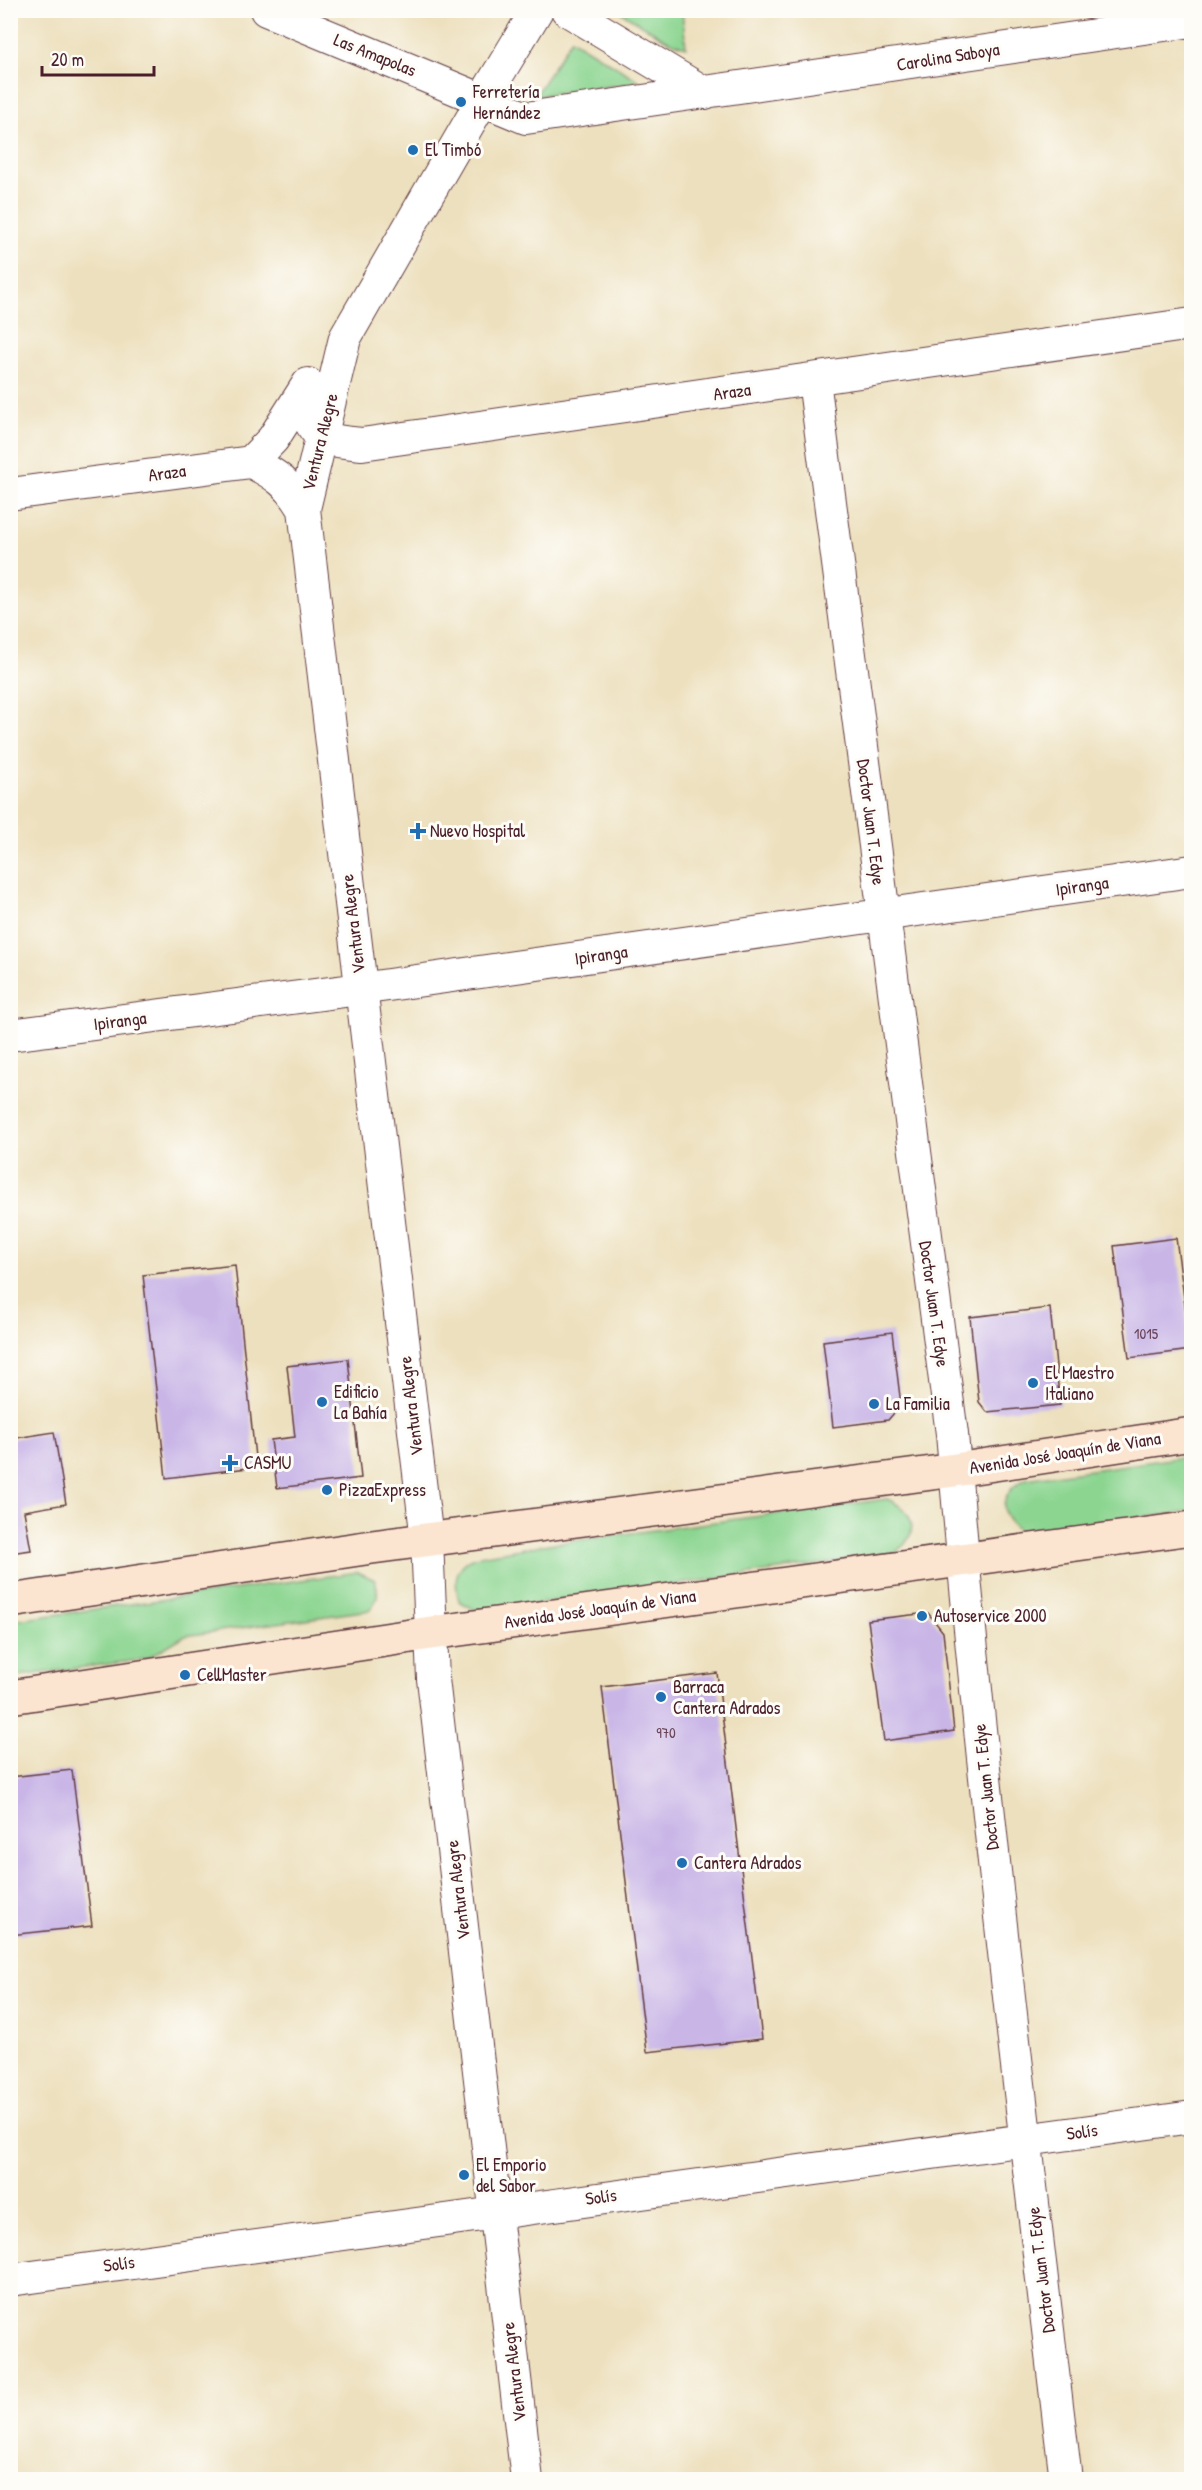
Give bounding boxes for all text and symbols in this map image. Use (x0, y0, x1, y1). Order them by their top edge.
street label: Las Amapolas (330, 27, 420, 82)
street label: Carolina Saboya (895, 36, 1001, 77)
scale bar (42, 39, 154, 77)
text: 20 m (51, 47, 84, 72)
place label: Ferretería Hernández (472, 79, 541, 125)
marker: Ferretería Hernández (454, 95, 468, 109)
place label: El Timbó (425, 137, 481, 162)
marker: El Timbó (406, 143, 420, 157)
street label: Araza (712, 377, 752, 406)
street label: Ventura Alegre (295, 390, 344, 493)
street label: Araza (147, 458, 187, 487)
street label: Doctor Juan T. Edye (851, 758, 892, 886)
place label: Nuevo Hospital (430, 818, 525, 843)
marker: Nuevo Hospital (411, 824, 425, 838)
street label: Ipiranga (1054, 869, 1110, 902)
street label: Ventura Alegre (334, 873, 371, 975)
street label: Ipiranga (573, 938, 629, 971)
street label: Ipiranga (92, 1005, 148, 1036)
street label: Doctor Juan T. Edye (913, 1239, 956, 1368)
house number: 1015 (1134, 1323, 1159, 1344)
street label: Ventura Alegre (392, 1355, 429, 1457)
place label: El Maestro Italiano (1045, 1360, 1114, 1406)
marker: El Maestro Italiano (1026, 1376, 1040, 1390)
place label: Edificio La Bahía (334, 1379, 387, 1425)
place label: La Familia (886, 1391, 950, 1416)
marker: Edificio La Bahía (315, 1395, 329, 1409)
marker: La Familia (867, 1397, 881, 1411)
street label: Avenida José Joaquín de Viana (968, 1425, 1162, 1480)
place label: CASMU (244, 1450, 292, 1475)
marker: CASMU (221, 1454, 239, 1472)
place label: PizzaExpress (339, 1477, 426, 1502)
marker: PizzaExpress (320, 1483, 334, 1497)
street label: Avenida José Joaquín de Viana (503, 1583, 697, 1634)
place label: Autoservice 2000 (934, 1603, 1047, 1628)
marker: Autoservice 2000 (915, 1609, 929, 1623)
place label: CellMaster (197, 1662, 267, 1687)
marker: CellMaster (178, 1668, 192, 1682)
place label: Barraca Cantera Adrados (673, 1674, 781, 1720)
marker: Barraca Cantera Adrados (654, 1690, 668, 1704)
house number: 970 (656, 1722, 676, 1743)
street label: Doctor Juan T. Edye (966, 1723, 1005, 1851)
street label: Ventura Alegre (439, 1839, 476, 1941)
place label: Cantera Adrados (694, 1850, 802, 1875)
marker: Cantera Adrados (675, 1856, 689, 1870)
street label: Solís (1065, 2117, 1099, 2146)
place label: El Emporio del Sabor (476, 2152, 546, 2198)
marker: El Emporio del Sabor (457, 2168, 471, 2182)
street label: Solís (584, 2182, 618, 2211)
street label: Doctor Juan T. Edye (1020, 2206, 1061, 2334)
street label: Solís (102, 2249, 136, 2278)
street label: Ventura Alegre (495, 2321, 532, 2423)

